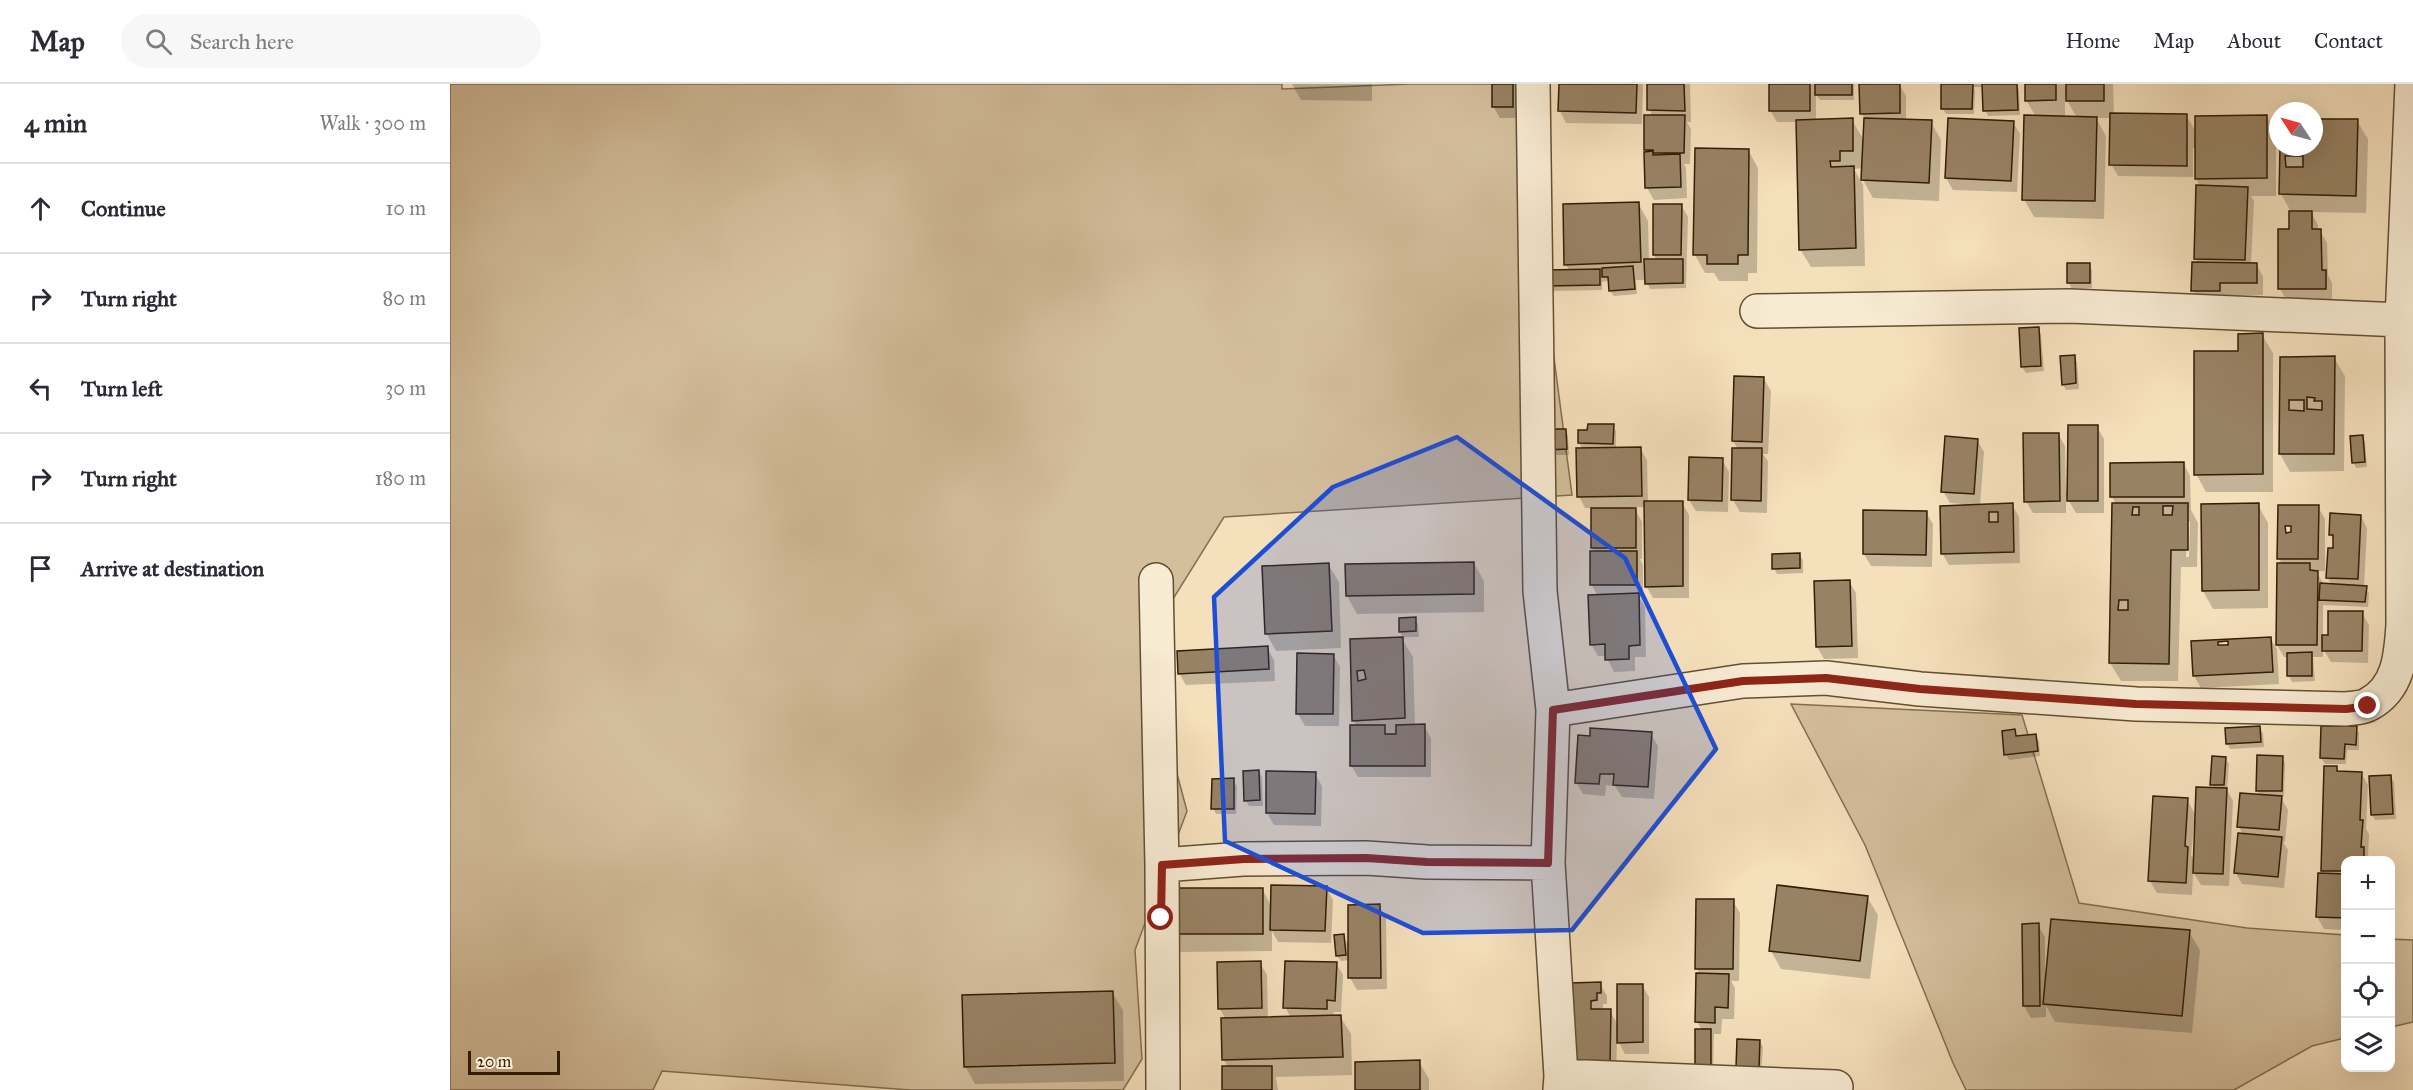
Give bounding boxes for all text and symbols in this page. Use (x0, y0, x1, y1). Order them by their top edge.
search box (121, 14, 541, 68)
text: Map (30, 24, 85, 59)
icon: search (142, 25, 175, 58)
text: Search here (190, 28, 294, 55)
text: Home (2065, 28, 2120, 54)
text: Map (2153, 28, 2194, 54)
text: About (2227, 28, 2281, 54)
text: Contact (2314, 28, 2383, 54)
north arrow (2269, 102, 2323, 156)
text: 4 min (24, 107, 87, 139)
text: Walk · 300 m (319, 111, 426, 135)
icon: ahead (24, 192, 57, 225)
text: Continue (81, 195, 166, 222)
text: 10 m (385, 196, 426, 220)
icon: right (24, 282, 57, 315)
text: Turn right (81, 285, 177, 312)
text: 80 m (383, 286, 426, 310)
icon: left (24, 372, 57, 405)
text: Turn left (81, 375, 163, 402)
text: 30 m (385, 376, 426, 400)
icon: right (24, 462, 57, 495)
text: Turn right (81, 465, 177, 492)
text: 180 m (375, 466, 426, 490)
icon: arrive (24, 552, 57, 585)
text: Arrive at destination (81, 555, 264, 582)
route end (2354, 692, 2380, 718)
map controls (2341, 856, 2395, 1072)
button: + (2341, 856, 2395, 910)
route start (1147, 904, 1173, 930)
button: − (2341, 910, 2395, 964)
button: locate (2341, 964, 2395, 1018)
button: layers (2341, 1018, 2395, 1072)
scale bar (468, 1048, 560, 1076)
text: 20 m (477, 1052, 511, 1071)

